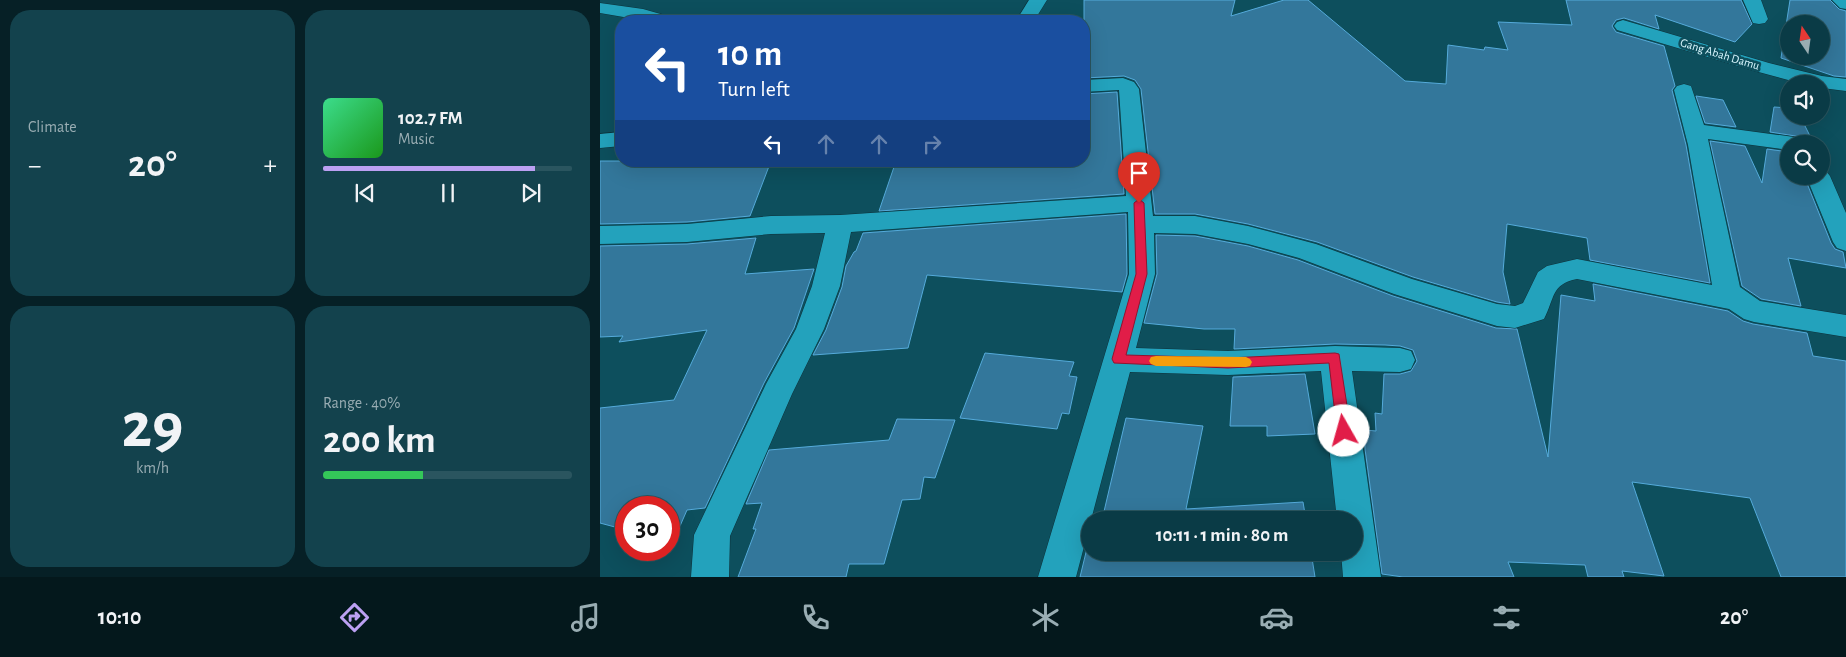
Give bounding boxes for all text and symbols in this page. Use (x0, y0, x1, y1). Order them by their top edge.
north arrow (1780, 15, 1830, 65)
map controls (1780, 15, 1830, 185)
icon: left (635, 35, 700, 100)
street label: Gang Abah Damu (1679, 36, 1761, 72)
text: 10 m (718, 37, 782, 72)
button: sound (1780, 75, 1830, 125)
text: Turn left (718, 78, 790, 100)
text: 102.7 FM (398, 109, 463, 128)
text: Climate (28, 119, 77, 135)
icon: left (759, 130, 787, 158)
icon: ahead (812, 130, 840, 158)
icon: ahead (865, 130, 893, 158)
icon: right (918, 130, 946, 158)
text: Music (398, 131, 434, 147)
button: search (1780, 135, 1830, 185)
text: 20° (128, 146, 177, 184)
text: − (28, 152, 41, 180)
text: + (264, 152, 277, 180)
pin (1118, 152, 1160, 203)
icon: arrive (1125, 159, 1153, 187)
icon: previous (351, 179, 379, 207)
icon: pause (434, 179, 462, 207)
icon: next (517, 179, 545, 207)
text: 29 (121, 394, 184, 459)
text: Range · 40% (323, 395, 401, 411)
position arrow (1317, 404, 1369, 456)
text: 200 km (323, 422, 436, 460)
text: km/h (136, 460, 169, 476)
speed limit sign: 30 (615, 496, 680, 561)
text: 10:11 · 1 min · 80 m (1156, 526, 1288, 545)
icon: directions (337, 600, 372, 635)
icon: music (568, 600, 603, 635)
icon: phone (798, 600, 833, 635)
icon: climate (1028, 600, 1063, 635)
icon: car (1259, 600, 1294, 635)
icon: filters (1489, 600, 1524, 635)
text: 10:10 (98, 606, 142, 628)
text: 20° (1720, 606, 1748, 628)

